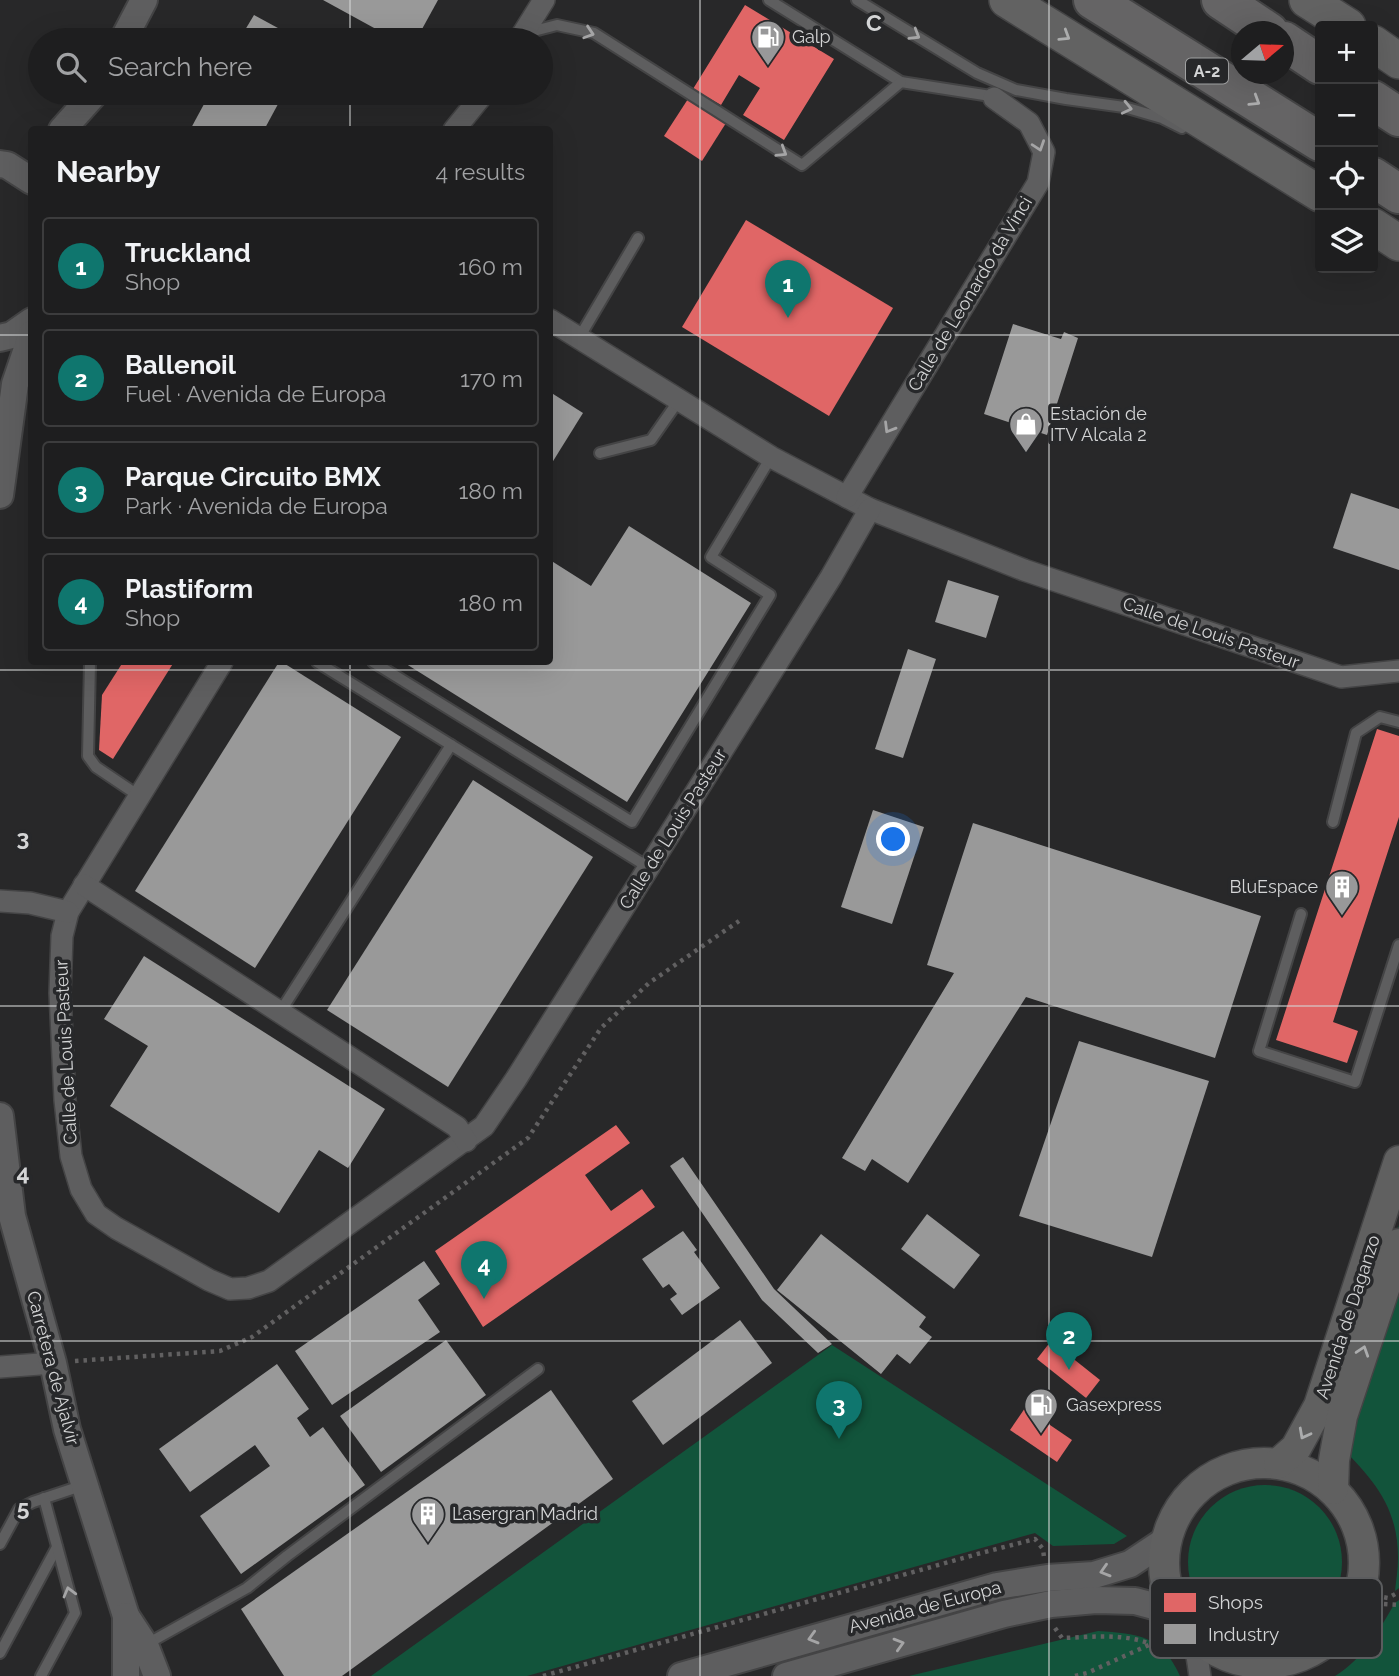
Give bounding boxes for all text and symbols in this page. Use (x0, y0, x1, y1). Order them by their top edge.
text: C (866, 9, 882, 36)
fuel station icon: Galp (749, 18, 787, 67)
north arrow (1231, 21, 1294, 84)
map controls (1315, 21, 1378, 273)
button: + (1315, 21, 1378, 84)
one-way arrow (582, 25, 594, 39)
place label: Galp (792, 26, 831, 47)
one-way arrow (908, 27, 921, 40)
search box (28, 28, 553, 105)
one-way arrow (1058, 28, 1071, 41)
icon: search (52, 48, 90, 86)
text: Search here (108, 52, 252, 82)
road number: A-2 (1186, 58, 1228, 83)
button: − (1315, 84, 1378, 147)
one-way arrow (1247, 92, 1260, 105)
one-way arrow (1121, 100, 1133, 114)
one-way arrow (1031, 139, 1045, 151)
one-way arrow (774, 144, 787, 157)
button: locate (1315, 147, 1378, 210)
text: Nearby (56, 154, 160, 189)
text: 4 results (436, 158, 525, 185)
street label: Calle de Leonardo da Vinci (903, 193, 1036, 395)
button: layers (1315, 210, 1378, 273)
text: Truckland (125, 238, 251, 268)
text: 1 (75, 253, 87, 280)
text: 160 m (458, 253, 523, 280)
pin: 1 (765, 260, 811, 318)
text: Shop (125, 268, 180, 295)
text: Ballenoil (125, 350, 236, 380)
text: 2 (75, 365, 87, 392)
text: 170 m (460, 365, 523, 392)
text: Fuel · Avenida de Europa (125, 380, 386, 407)
place label: Estación de ITV Alcala 2 (1050, 403, 1147, 445)
shop icon: Estación de ITV Alcala 2 (1007, 405, 1045, 454)
one-way arrow (885, 421, 898, 434)
text: Parque Circuito BMX (125, 462, 381, 492)
text: 3 (75, 477, 87, 504)
text: 180 m (458, 477, 523, 504)
text: Park · Avenida de Europa (125, 492, 388, 519)
text: Plastiform (125, 574, 253, 604)
text: 4 (74, 589, 88, 616)
text: 180 m (458, 589, 523, 616)
street label: Calle de Louis Pasteur (1120, 592, 1303, 673)
text: Shop (125, 604, 180, 631)
street label: Calle de Louis Pasteur (615, 744, 731, 913)
your location (876, 822, 910, 856)
text: 3 (17, 824, 29, 851)
building icon: BluEspace (1323, 868, 1361, 917)
place label: BluEspace (1230, 876, 1318, 897)
street label: Calle de Louis Pasteur (50, 958, 81, 1145)
text: 4 (16, 1159, 30, 1186)
street label: Avenida de Daganzo (1311, 1232, 1384, 1401)
pin: 4 (461, 1241, 507, 1299)
street label: Carretera de Ajalvir (23, 1289, 84, 1448)
pin: 2 (1046, 1312, 1092, 1370)
one-way arrow (1355, 1346, 1370, 1358)
pin: 3 (816, 1381, 862, 1439)
fuel station icon: Gasexpress (1022, 1386, 1060, 1435)
place label: Gasexpress (1066, 1394, 1162, 1415)
one-way arrow (1299, 1426, 1312, 1439)
text: 5 (17, 1494, 30, 1521)
building icon: Lasergran Madrid (409, 1495, 447, 1544)
place label: Lasergran Madrid (452, 1503, 598, 1524)
one-way arrow (1100, 1563, 1112, 1578)
street label: Avenida de Europa (846, 1576, 1003, 1637)
legend (1150, 1578, 1382, 1658)
one-way arrow (63, 1587, 77, 1599)
text: Shops (1208, 1591, 1263, 1613)
text: Industry (1208, 1623, 1279, 1645)
one-way arrow (807, 1629, 819, 1644)
one-way arrow (892, 1638, 904, 1652)

